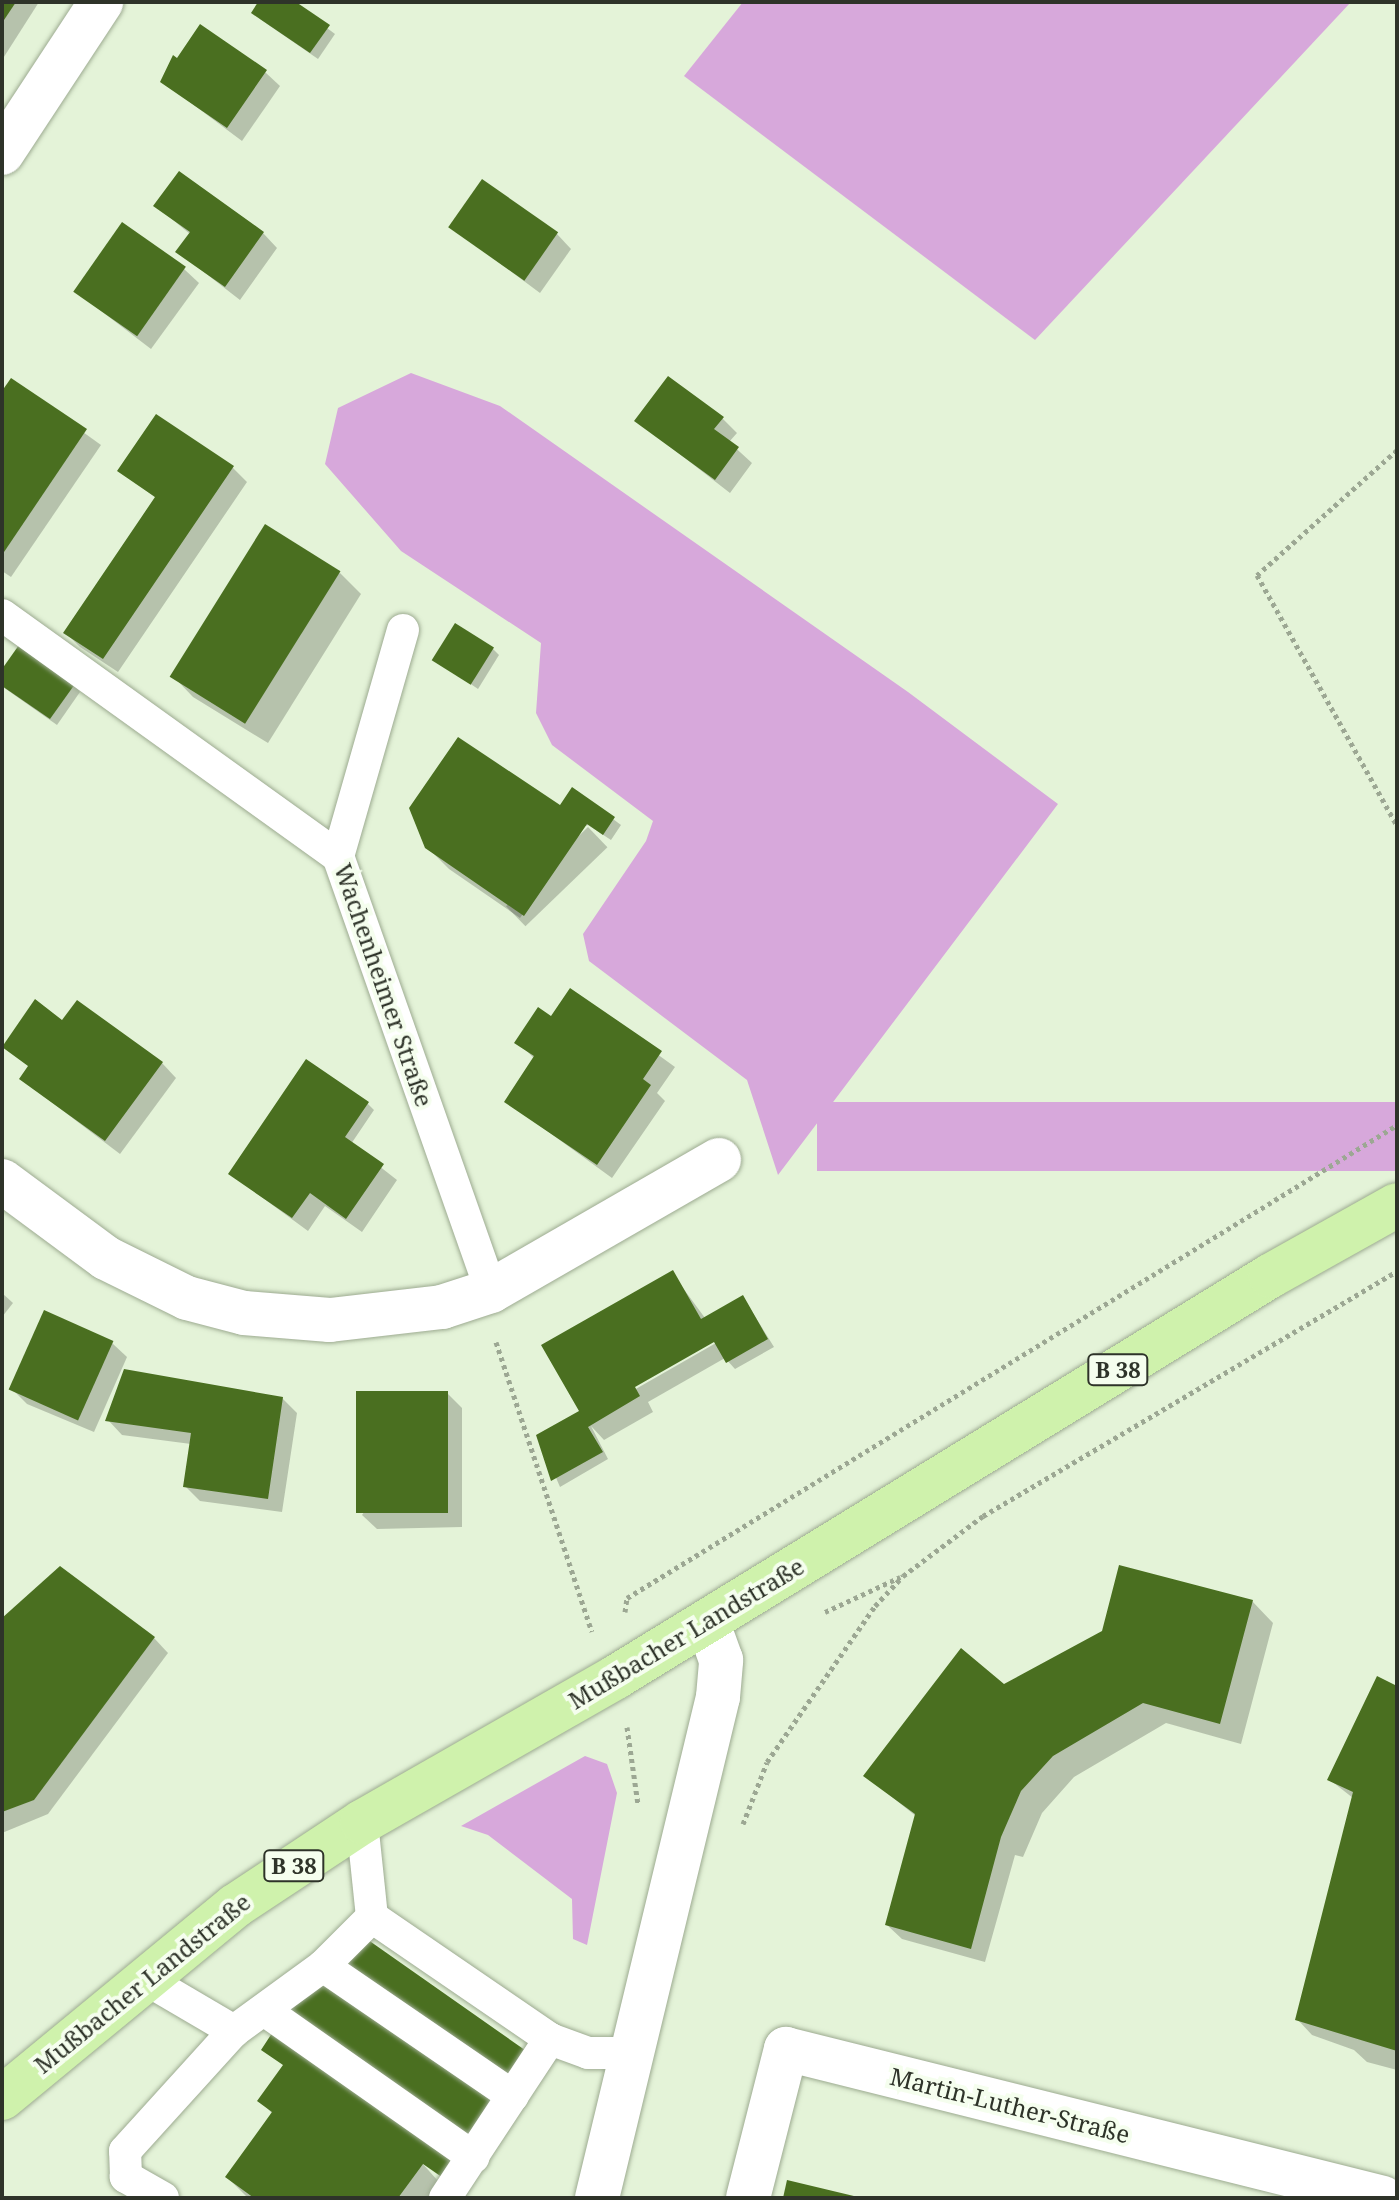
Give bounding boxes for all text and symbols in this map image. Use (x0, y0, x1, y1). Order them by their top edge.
street label: Wachenheimer Straße (329, 860, 439, 1110)
road number: B 38 (1086, 1352, 1150, 1388)
street label: Mußbacher Landstraße (563, 1551, 809, 1715)
road number: B 38 (262, 1848, 326, 1884)
street label: Mußbacher Landstraße (28, 1887, 256, 2079)
street label: Martin-Luther-Straße (887, 2061, 1133, 2149)

